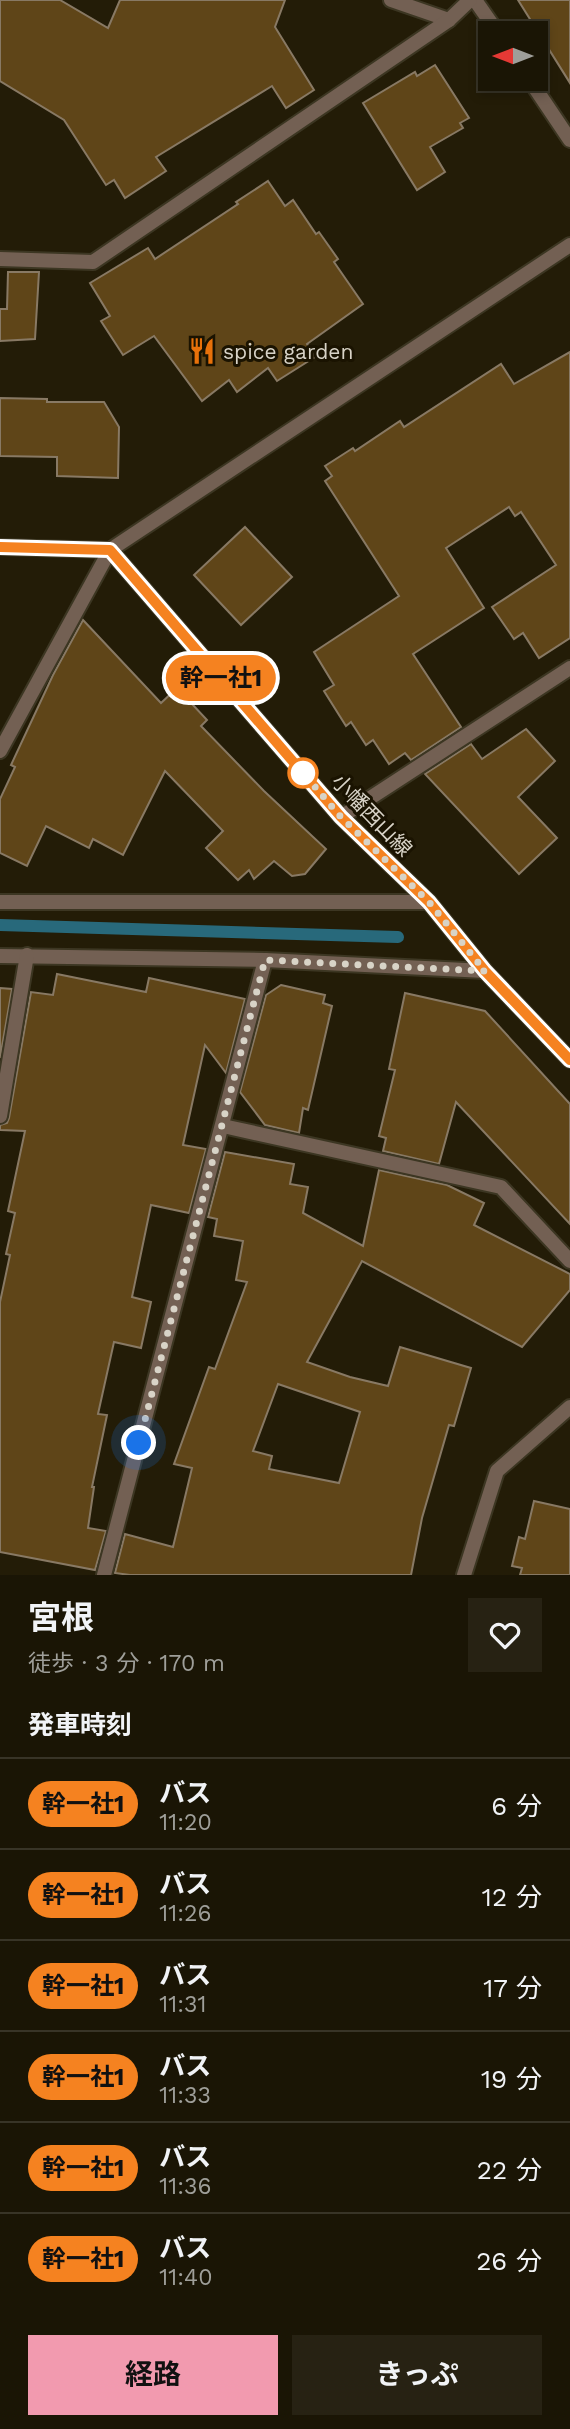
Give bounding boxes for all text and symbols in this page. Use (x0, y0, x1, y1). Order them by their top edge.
north arrow (478, 21, 548, 91)
map controls (478, 21, 548, 91)
restaurant icon: spice garden (187, 336, 217, 366)
place label: spice garden (223, 339, 353, 364)
line badge: 幹一社1 (172, 655, 270, 701)
text: 幹一社1 (180, 664, 262, 692)
unlabelled marker (288, 758, 318, 788)
street label: 小幡西山線 (327, 769, 417, 861)
your location (121, 1425, 156, 1460)
text: 宮根 (28, 1598, 94, 1637)
button: heart (468, 1598, 542, 1672)
text: 徒歩 · 3 分 · 170 m (28, 1650, 225, 1677)
text: 発車時刻 (28, 1710, 132, 1740)
text: バス (159, 1778, 211, 1808)
text: 幹一社1 (42, 1790, 124, 1818)
text: 6 分 (491, 1791, 542, 1821)
text: 11:20 (159, 1809, 212, 1836)
text: バス (159, 1869, 211, 1899)
text: 幹一社1 (42, 1881, 124, 1909)
text: 12 分 (482, 1882, 542, 1912)
text: 11:26 (159, 1900, 212, 1927)
text: バス (159, 1960, 211, 1990)
text: 幹一社1 (42, 1972, 124, 2000)
text: 17 分 (483, 1973, 542, 2003)
text: 11:31 (159, 1991, 206, 2018)
text: バス (159, 2051, 211, 2081)
text: 幹一社1 (42, 2063, 124, 2091)
text: 19 分 (481, 2064, 542, 2094)
text: 11:33 (159, 2082, 211, 2109)
text: バス (159, 2142, 211, 2172)
text: 幹一社1 (42, 2154, 124, 2182)
text: 22 分 (477, 2155, 542, 2185)
text: 11:36 (159, 2173, 212, 2200)
text: バス (159, 2233, 211, 2263)
text: 幹一社1 (42, 2245, 124, 2273)
text: 26 分 (476, 2246, 542, 2276)
text: 11:40 (159, 2264, 212, 2291)
button: 経路 (28, 2335, 278, 2415)
button: きっぷ (292, 2335, 542, 2415)

